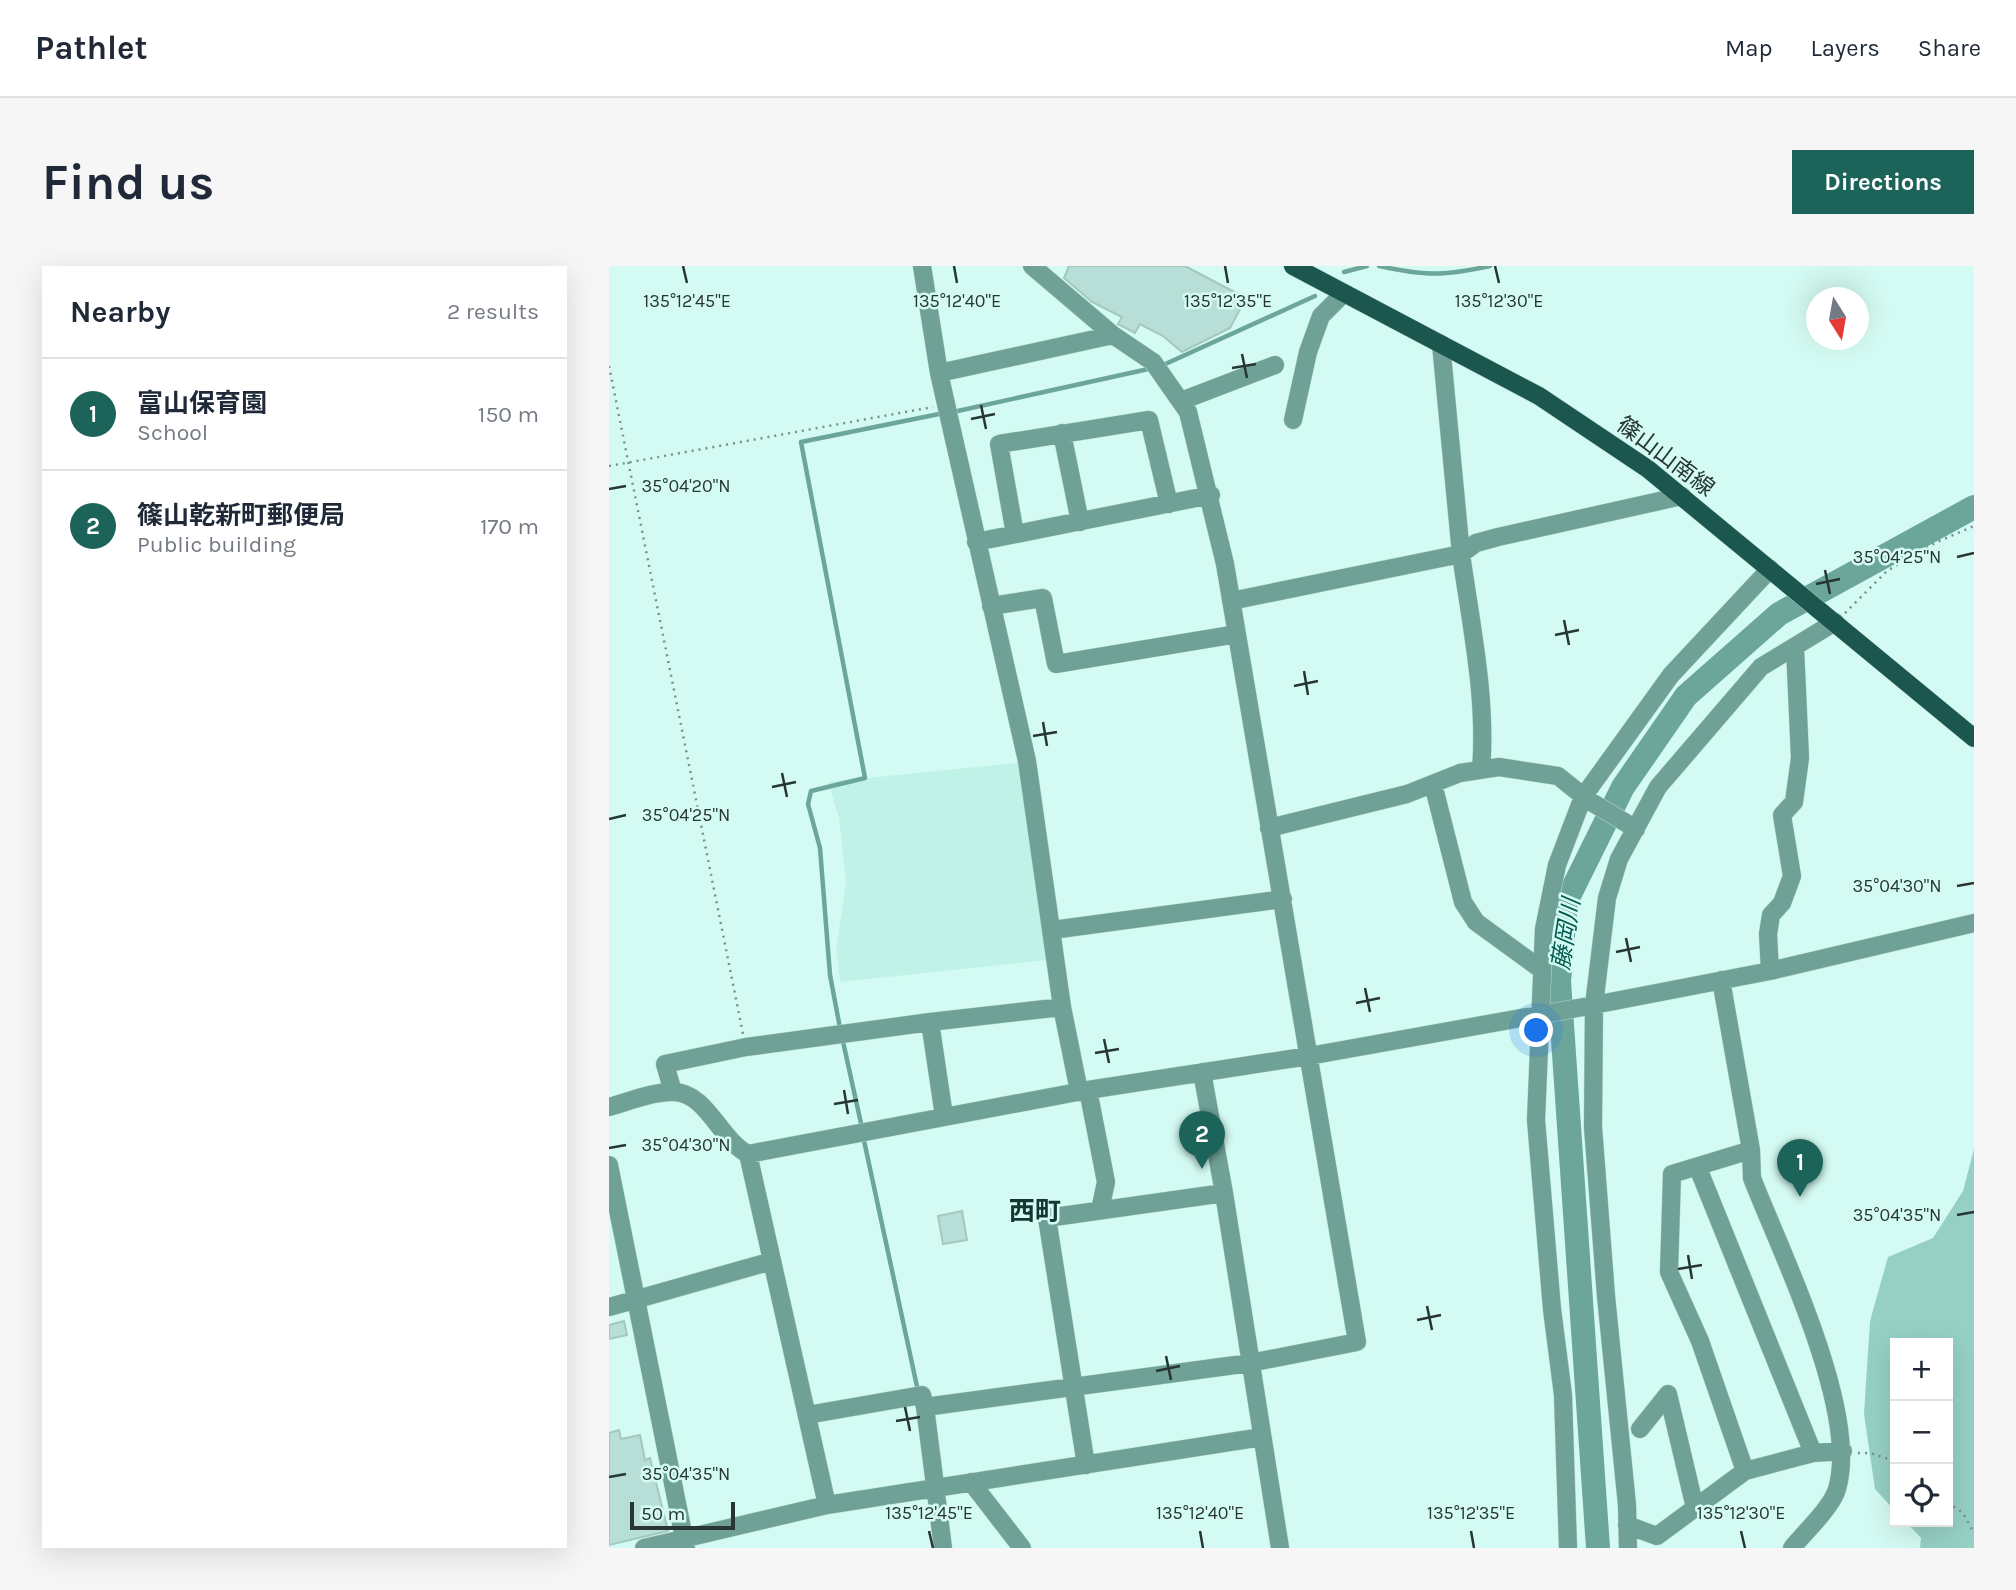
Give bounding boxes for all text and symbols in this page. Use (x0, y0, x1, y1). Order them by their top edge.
text: Pathlet (35, 29, 148, 67)
text: Map (1725, 34, 1773, 62)
text: Layers (1811, 34, 1880, 62)
text: Share (1918, 34, 1981, 62)
button: Directions (1792, 150, 1974, 214)
text: Find us (42, 154, 214, 211)
north arrow (1806, 287, 1869, 350)
text: 135°12'45"E (643, 290, 731, 312)
text: 135°12'40"E (913, 290, 1001, 312)
text: 135°12'35"E (1184, 290, 1272, 312)
text: 135°12'30"E (1455, 290, 1543, 312)
text: Nearby (70, 294, 170, 330)
text: 2 results (447, 298, 539, 325)
text: 富山保育園 (137, 388, 267, 419)
text: 1 (89, 401, 97, 428)
text: 150 m (478, 401, 539, 428)
street label: 篠山山南線 (1612, 411, 1720, 502)
text: School (137, 419, 208, 446)
text: 35°04'20"N (641, 475, 731, 497)
text: 篠山乾新町郵便局 (137, 500, 345, 531)
text: 2 (86, 513, 100, 540)
text: 170 m (480, 513, 539, 540)
text: Public building (137, 531, 296, 558)
text: 35°04'25"N (1853, 546, 1941, 568)
text: 35°04'25"N (642, 804, 730, 826)
text: 35°04'30"N (1852, 875, 1942, 897)
water label: 藤岡川 (1547, 893, 1586, 972)
your location (1519, 1013, 1553, 1047)
pin: 2 (1179, 1111, 1225, 1169)
text: 35°04'30"N (641, 1134, 731, 1156)
pin: 1 (1777, 1139, 1823, 1197)
district label: 西町 (1009, 1196, 1061, 1227)
text: 35°04'35"N (1853, 1204, 1941, 1226)
map controls (1890, 1338, 1953, 1527)
button: + (1890, 1338, 1953, 1401)
button: − (1890, 1401, 1953, 1464)
text: 35°04'35"N (642, 1463, 730, 1485)
button: locate (1890, 1464, 1953, 1527)
scale bar (630, 1499, 735, 1531)
text: 135°12'45"E (885, 1502, 973, 1524)
text: 135°12'40"E (1156, 1502, 1244, 1524)
text: 135°12'35"E (1427, 1502, 1515, 1524)
text: 135°12'30"E (1697, 1502, 1785, 1524)
text: 50 m (641, 1503, 685, 1525)

